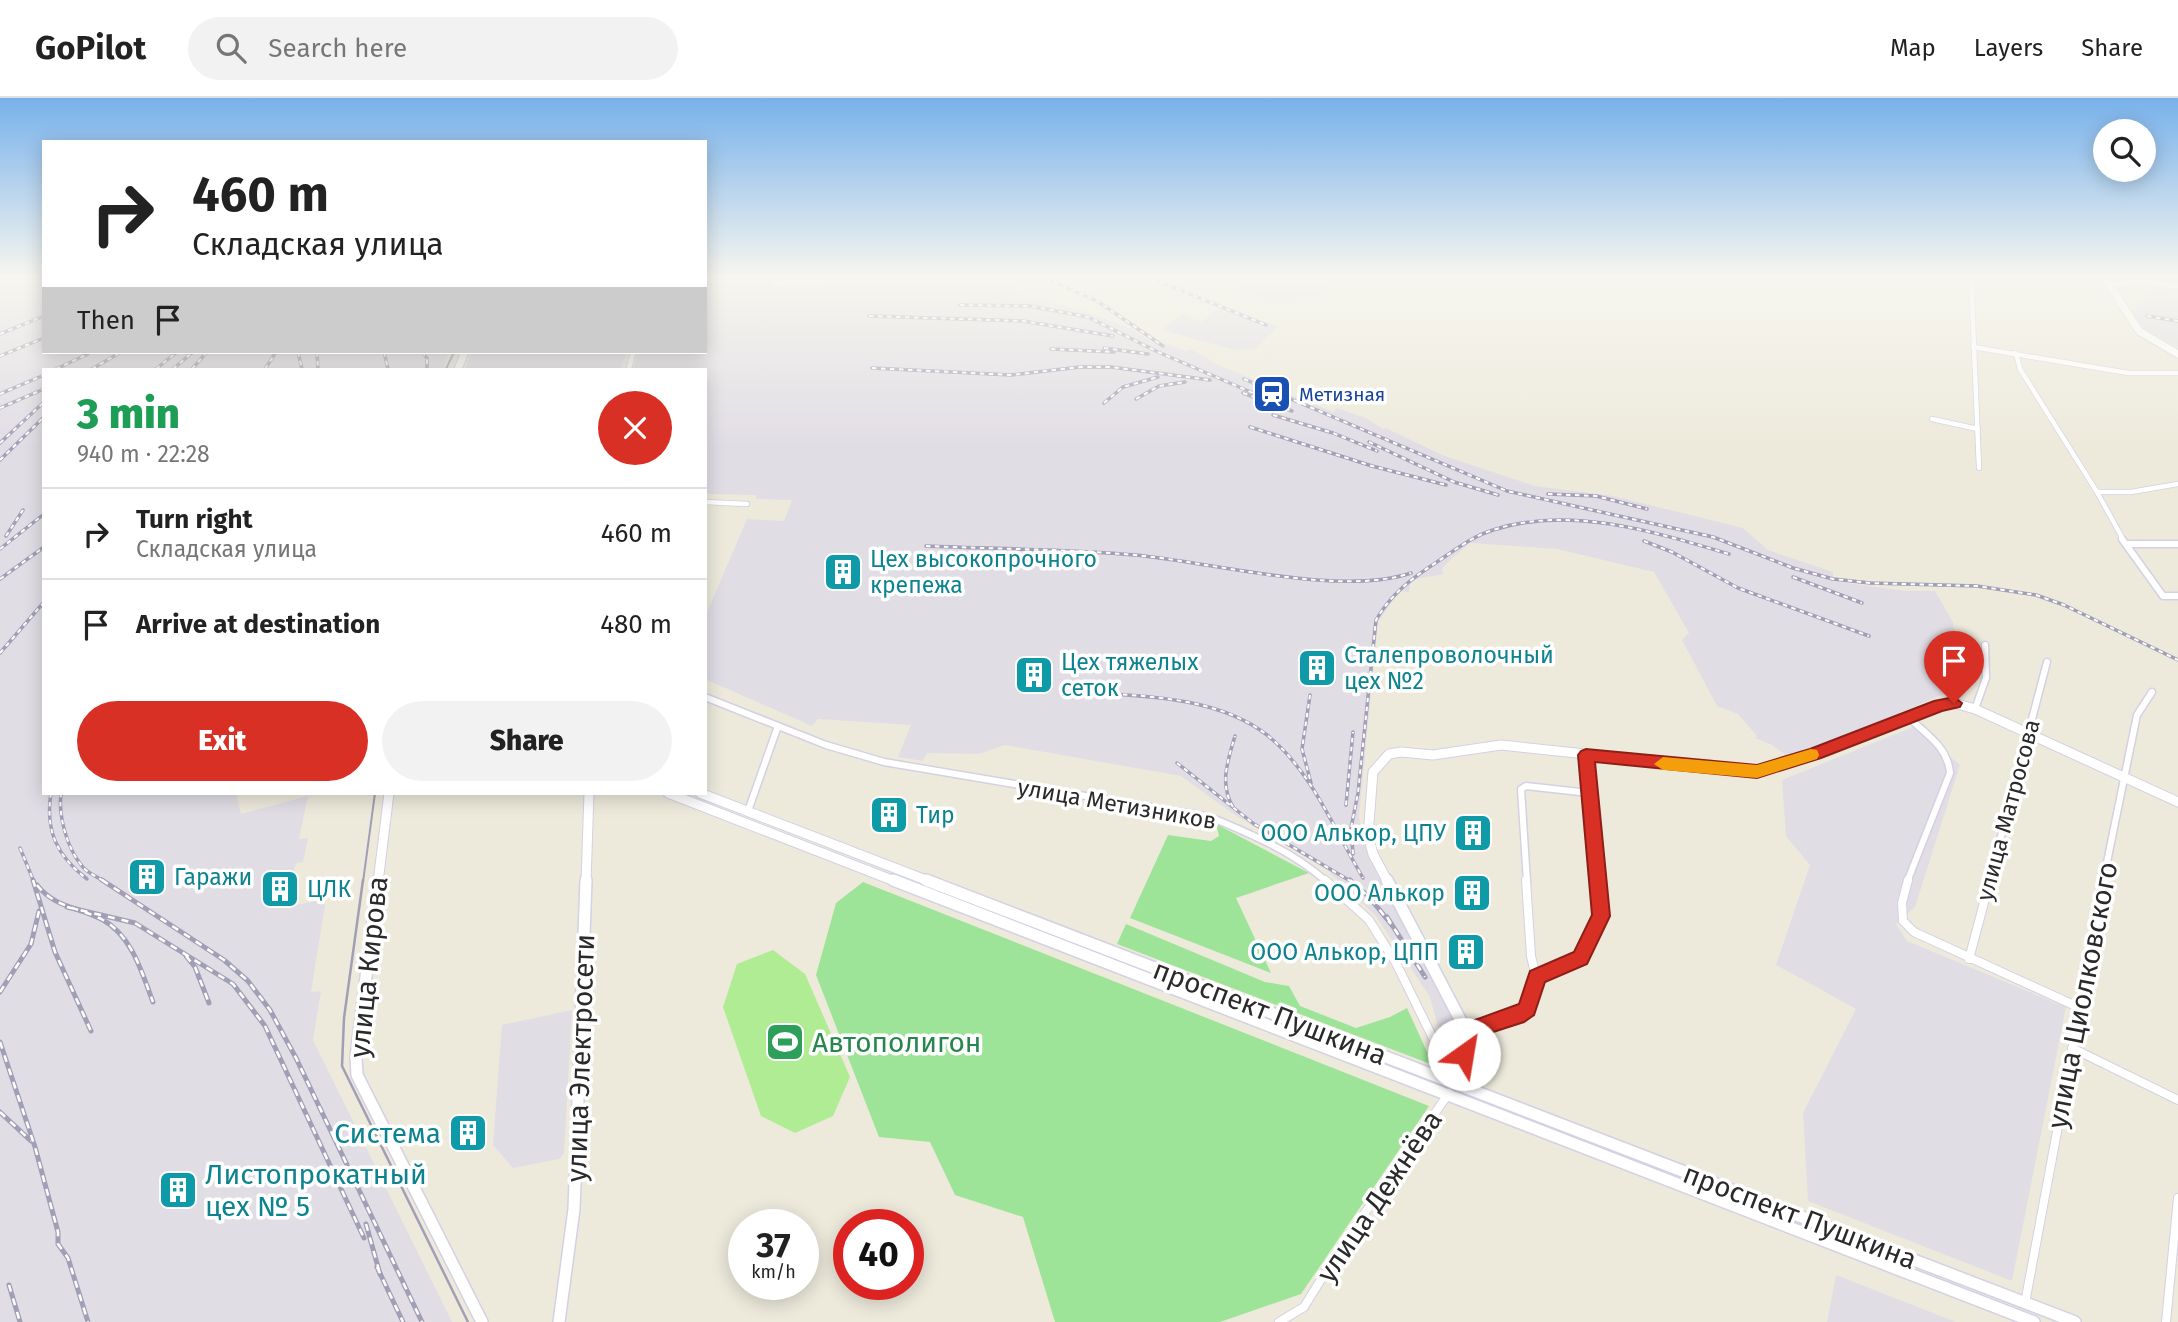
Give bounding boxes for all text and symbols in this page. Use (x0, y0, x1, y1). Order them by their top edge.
search box (188, 17, 678, 80)
text: GoPilot (35, 28, 146, 68)
icon: search (212, 29, 250, 67)
text: Search here (268, 33, 407, 64)
text: Map (1890, 34, 1936, 62)
text: Layers (1974, 34, 2043, 62)
text: Share (2081, 34, 2143, 62)
map controls (2093, 119, 2156, 182)
button: search (2093, 119, 2156, 182)
text: 460 m (192, 165, 329, 224)
icon: right (77, 168, 168, 259)
text: Складская улица (192, 225, 444, 263)
icon: arrive (149, 301, 187, 339)
text: Then (77, 305, 135, 336)
station icon: Метизная (1251, 373, 1293, 415)
place label: Метизная (1299, 383, 1385, 406)
text: 3 min (77, 389, 180, 439)
button: close (598, 391, 672, 465)
text: 940 m · 22:28 (77, 440, 210, 468)
text: Turn right (136, 504, 253, 535)
icon: right (77, 515, 115, 553)
text: 460 m (601, 518, 672, 549)
text: Складская улица (136, 535, 317, 563)
place label: Цех высокопрочного крепежа (870, 545, 1097, 599)
building icon: Цех высокопрочного крепежа (822, 551, 864, 593)
icon: arrive (77, 606, 115, 644)
text: Arrive at destination (136, 609, 380, 640)
text: 480 m (600, 609, 672, 640)
pin (1924, 631, 1984, 703)
place label: Сталепроволочный цех №2 (1344, 641, 1554, 695)
icon: arrive (1935, 642, 1973, 680)
building icon: Сталепроволочный цех №2 (1296, 647, 1338, 689)
place label: Цех тяжелых сеток (1061, 648, 1199, 702)
building icon: Цех тяжелых сеток (1013, 654, 1055, 696)
button: Exit (77, 701, 368, 781)
button: Share (382, 701, 672, 781)
street label: улица Матросова (1970, 716, 2046, 904)
street label: улица Метизников (1015, 773, 1219, 835)
building icon: Тир (868, 794, 910, 836)
place label: Тир (916, 801, 955, 829)
building icon: ООО Алькор, ЦПУ (1452, 812, 1494, 854)
place label: ООО Алькор, ЦПУ (1260, 819, 1447, 847)
building icon: Гаражи (126, 856, 168, 898)
street label: улица Циолковского (2040, 859, 2125, 1131)
place label: Гаражи (174, 863, 252, 891)
building icon: ЦЛК (259, 868, 301, 910)
building icon: ООО Алькор (1451, 872, 1493, 914)
place label: ЦЛК (307, 875, 351, 903)
street label: улица Кирова (343, 875, 394, 1060)
place label: ООО Алькор (1314, 879, 1445, 907)
building icon: ООО Алькор, ЦПП (1445, 931, 1487, 973)
street label: улица Электросети (560, 933, 601, 1183)
place label: ООО Алькор, ЦПП (1250, 938, 1439, 966)
street label: проспект Пушкина (1148, 953, 1391, 1072)
position arrow (1427, 1017, 1501, 1091)
sports icon: Автополигон (764, 1021, 806, 1063)
place label: Автополигон (812, 1026, 981, 1059)
street label: улица Дежнёва (1310, 1104, 1449, 1289)
building icon: Система (447, 1112, 489, 1154)
place label: Система (334, 1117, 441, 1150)
street label: проспект Пушкина (1678, 1157, 1921, 1276)
place label: Листопрокатный цех № 5 (205, 1158, 427, 1223)
building icon: Листопрокатный цех № 5 (157, 1169, 199, 1211)
speed limit sign: 40 (833, 1209, 924, 1300)
text: 37 (756, 1224, 791, 1266)
text: km/h (751, 1261, 796, 1283)

